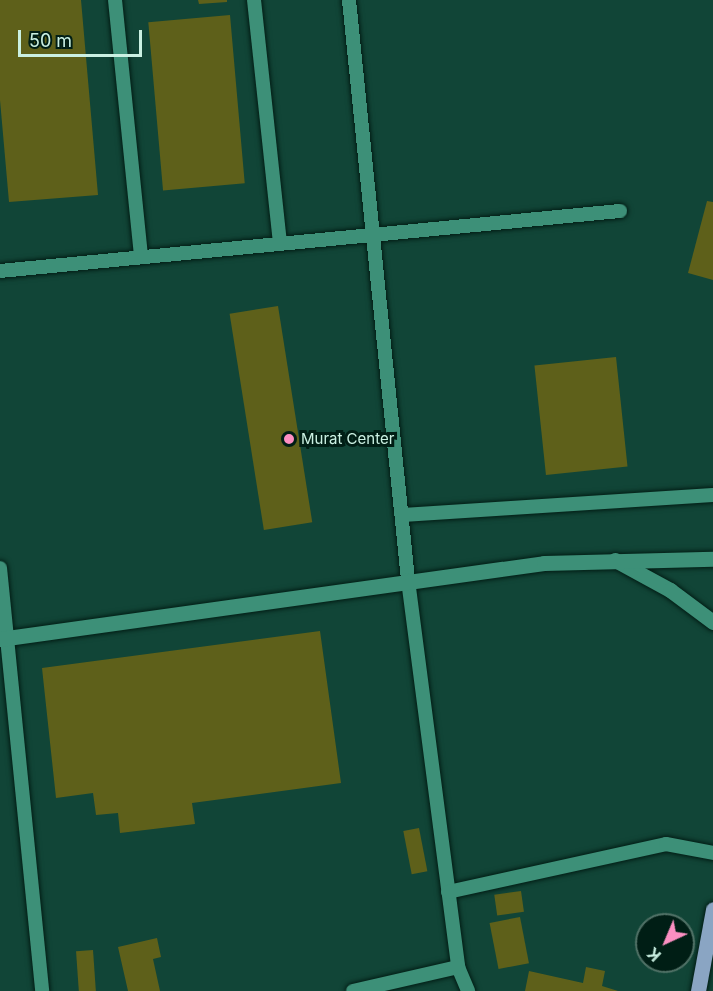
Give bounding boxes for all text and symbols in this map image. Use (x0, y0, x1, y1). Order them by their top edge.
scale bar (21, 18, 146, 56)
text: 50 m (29, 30, 72, 51)
place label: Murat Center (301, 430, 394, 448)
marker: Murat Center (282, 432, 296, 446)
north arrow (635, 913, 695, 973)
text: K (643, 943, 665, 966)

